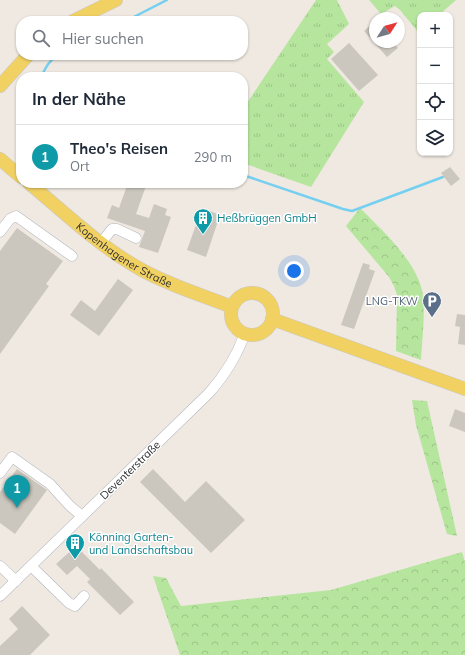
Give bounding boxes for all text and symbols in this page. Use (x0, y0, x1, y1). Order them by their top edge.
north arrow (369, 12, 405, 48)
map controls (417, 12, 453, 156)
button: + (417, 12, 453, 48)
search box (16, 16, 248, 60)
icon: search (30, 27, 52, 49)
text: Hier suchen (62, 29, 144, 48)
button: − (417, 48, 453, 84)
button: locate (417, 84, 453, 120)
text: In der Nähe (32, 88, 126, 109)
button: layers (417, 120, 453, 156)
text: Theo's Reisen (70, 139, 168, 158)
text: 1 (41, 149, 49, 165)
text: 290 m (194, 149, 232, 165)
text: Ort (70, 158, 90, 174)
building icon: Heßbrüggen GmbH (192, 207, 214, 235)
place label: Heßbrüggen GmbH (217, 211, 317, 225)
street label: Kopenhagener Straße (73, 219, 174, 291)
your location (284, 261, 304, 281)
parking icon: LNG-TKW (421, 290, 443, 318)
place label: LNG-TKW (366, 294, 418, 308)
street label: Deventerstraße (97, 438, 163, 502)
pin: 1 (4, 475, 30, 508)
place label: Könning Garten- und Landschaftsbau (89, 530, 193, 557)
building icon: Könning Garten- und Landschaftsbau (64, 532, 86, 560)

